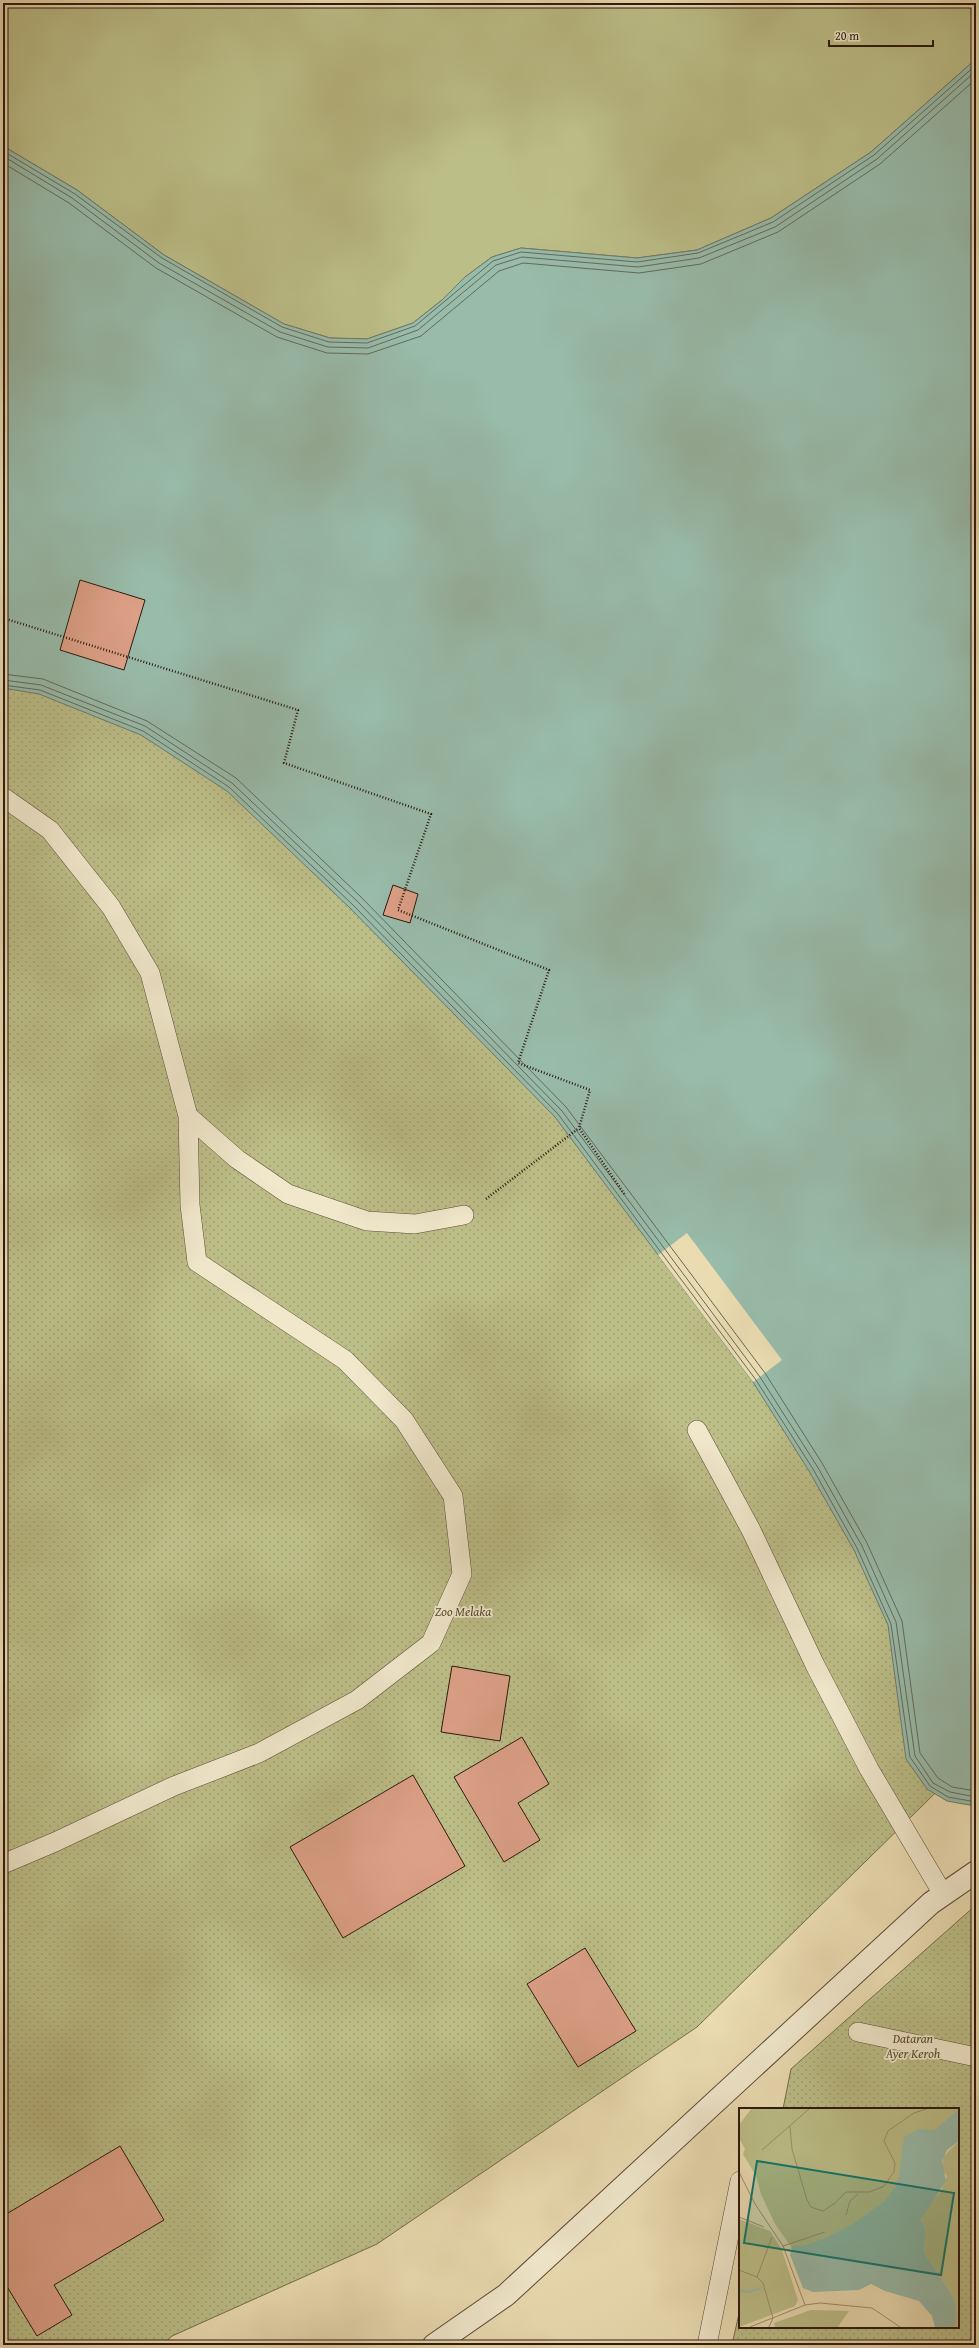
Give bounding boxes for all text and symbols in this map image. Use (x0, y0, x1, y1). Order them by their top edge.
scale bar (829, 22, 933, 48)
text: 20 m (835, 27, 859, 44)
park label: Zoo Melaka (435, 1602, 491, 1621)
park label: Dataran Ayer Keroh (885, 2029, 941, 2063)
inset map (739, 2108, 959, 2328)

